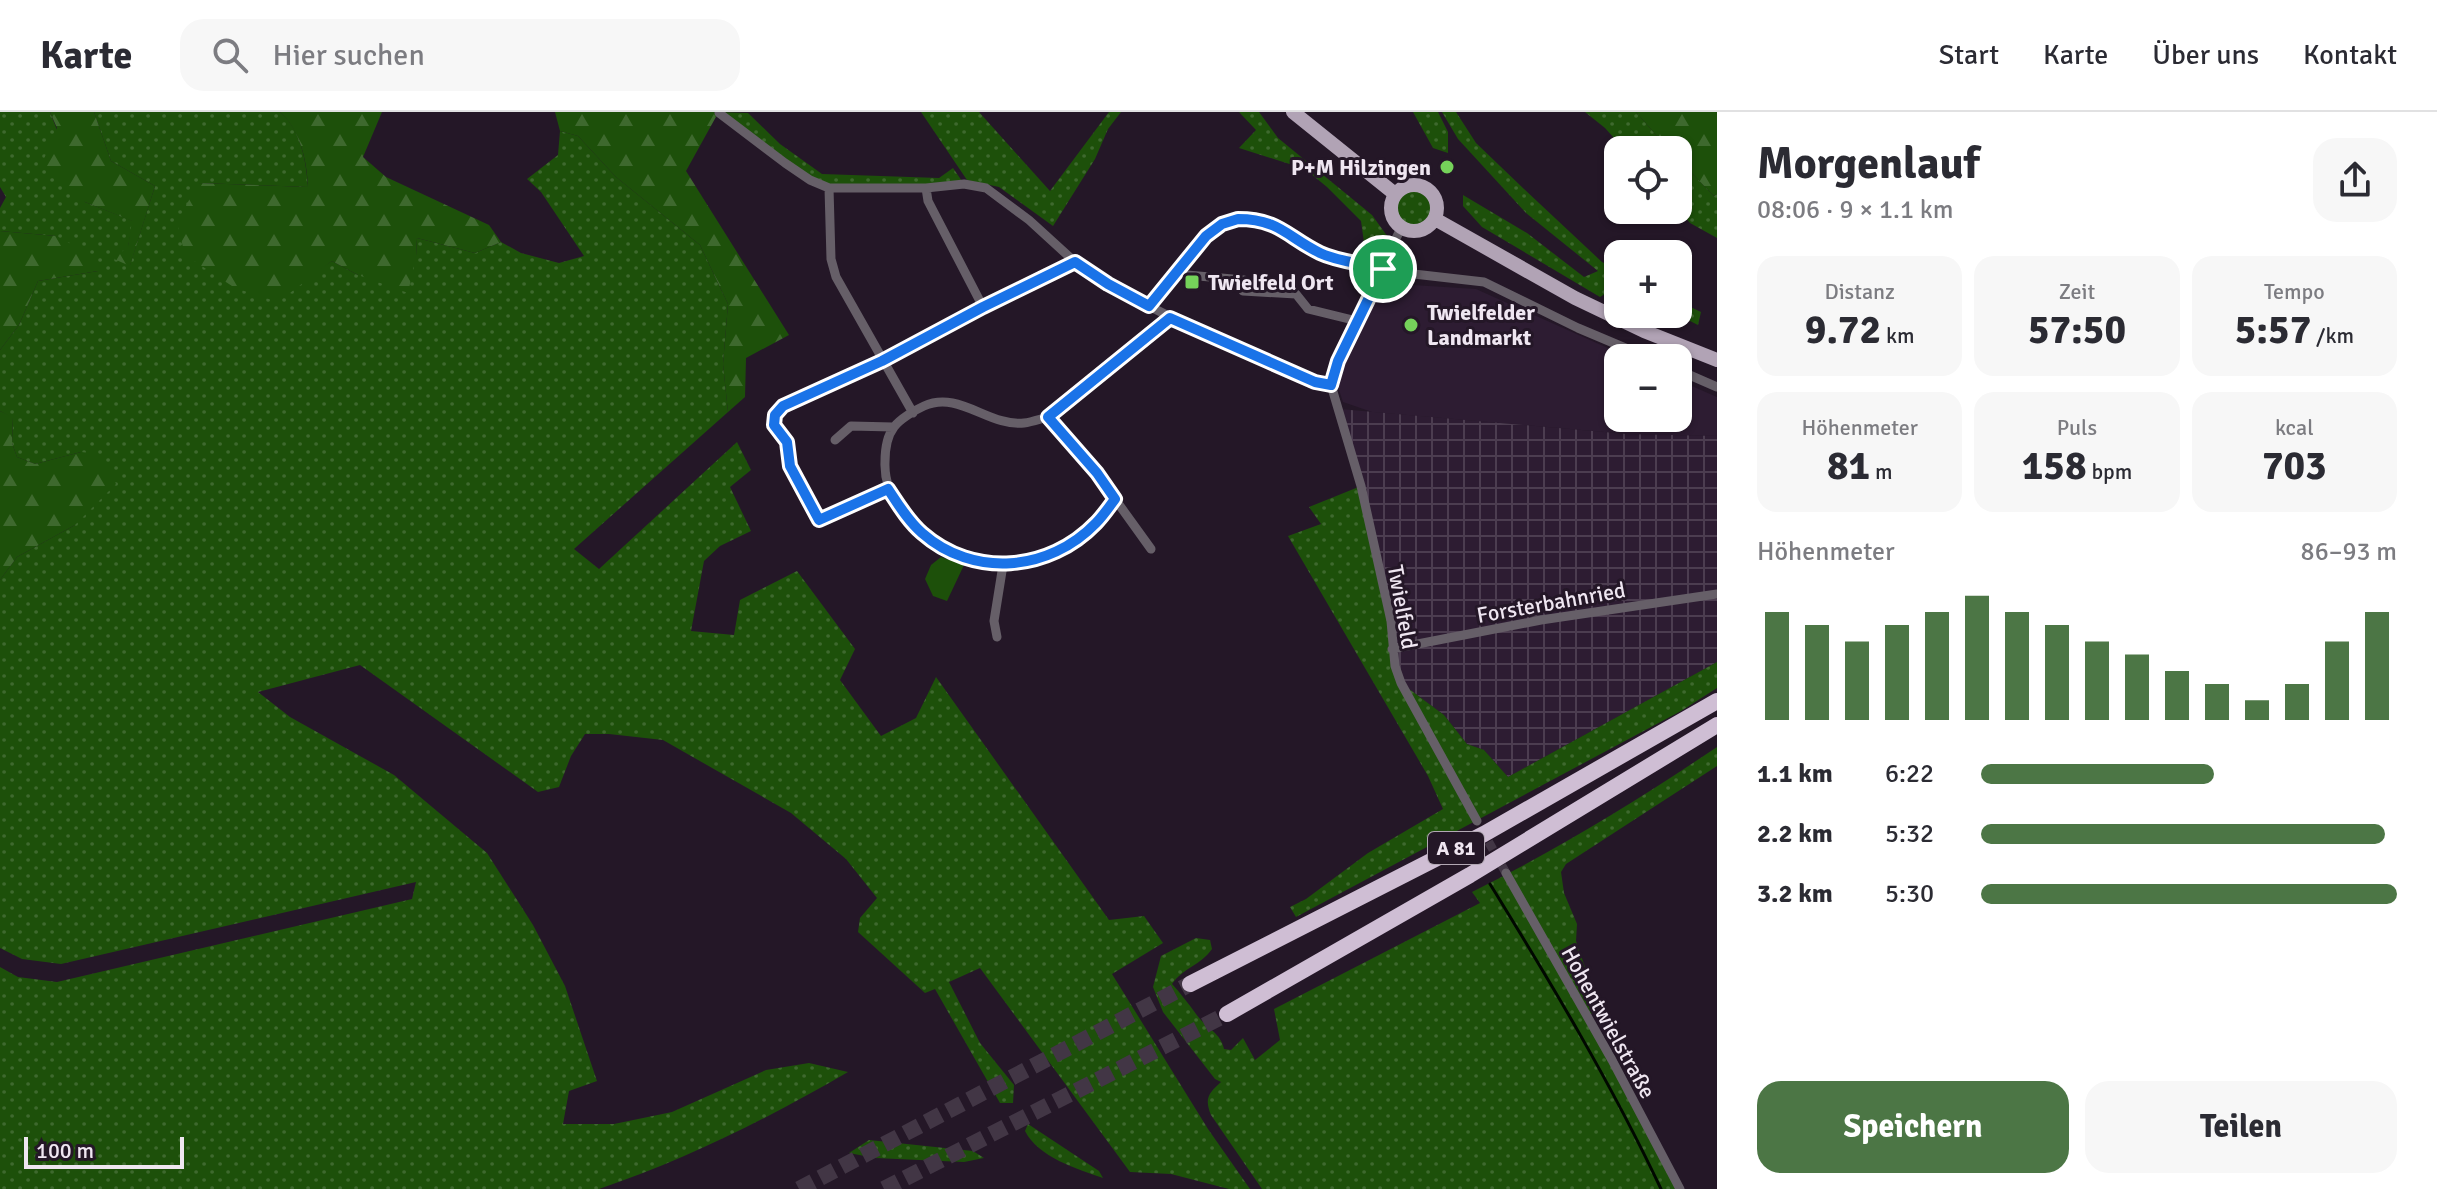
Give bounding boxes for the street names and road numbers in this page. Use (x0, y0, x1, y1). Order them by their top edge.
street label: Twielfeld (1382, 563, 1423, 651)
street label: Forsterbahnried (1475, 576, 1628, 629)
road number: A 81 (1428, 832, 1484, 864)
street label: Hohentwielstraße (1556, 941, 1662, 1103)

